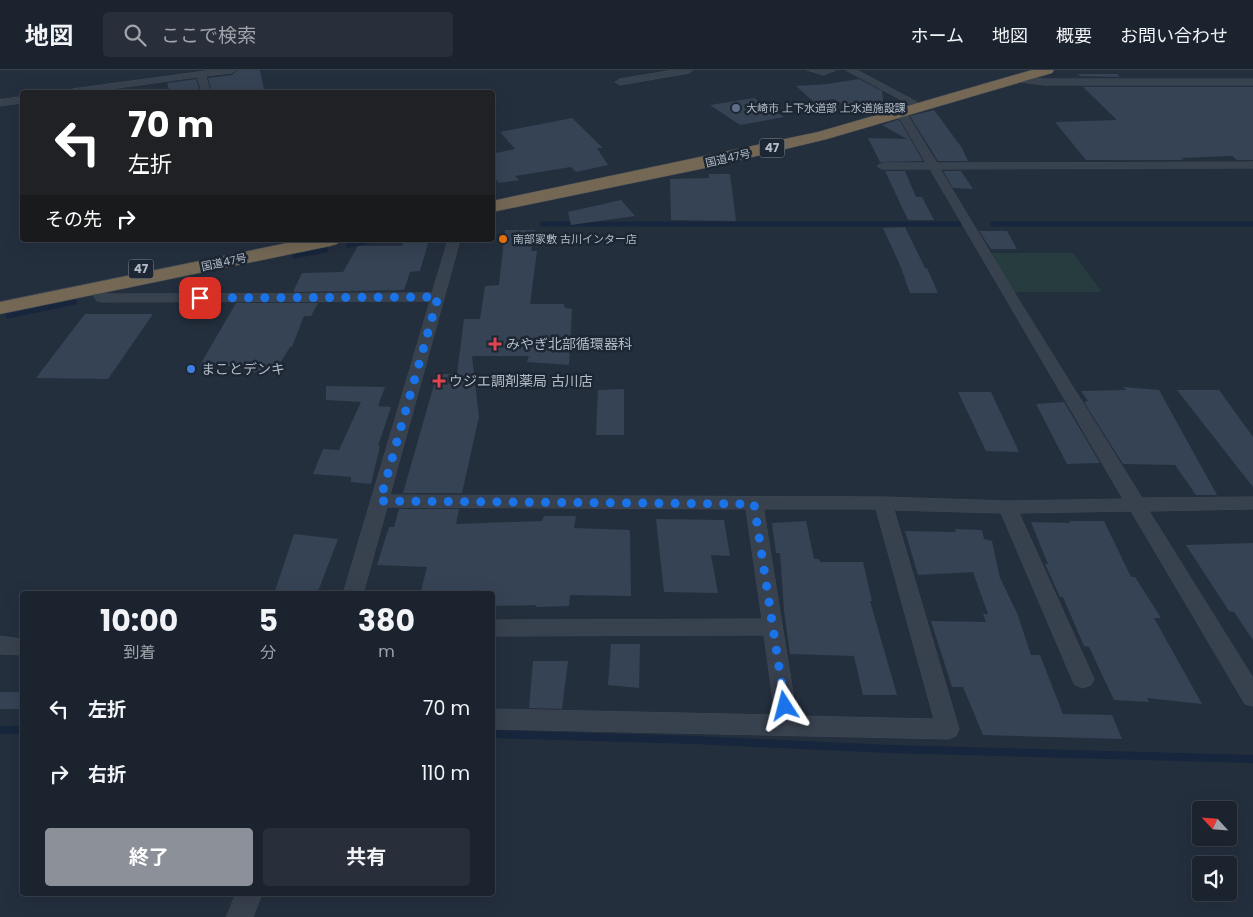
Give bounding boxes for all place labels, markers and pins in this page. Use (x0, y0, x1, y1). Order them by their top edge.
place label: 大崎市 上下水道部 上水道施設課 (746, 100, 906, 116)
marker: 大崎市 上下水道部 上水道施設課 (730, 102, 742, 114)
place label: 南部家敷 古川インター店 (513, 231, 637, 247)
marker: 南部家敷 古川インター店 (497, 233, 509, 245)
pin (179, 277, 221, 319)
place label: みやぎ北部循環器科 (506, 334, 632, 354)
marker: みやぎ北部循環器科 (488, 337, 502, 351)
place label: まことデンキ (201, 359, 285, 379)
marker: まことデンキ (185, 363, 197, 375)
place label: ウジエ調剤薬局 古川店 (449, 371, 593, 391)
marker: ウジエ調剤薬局 古川店 (433, 375, 445, 387)

